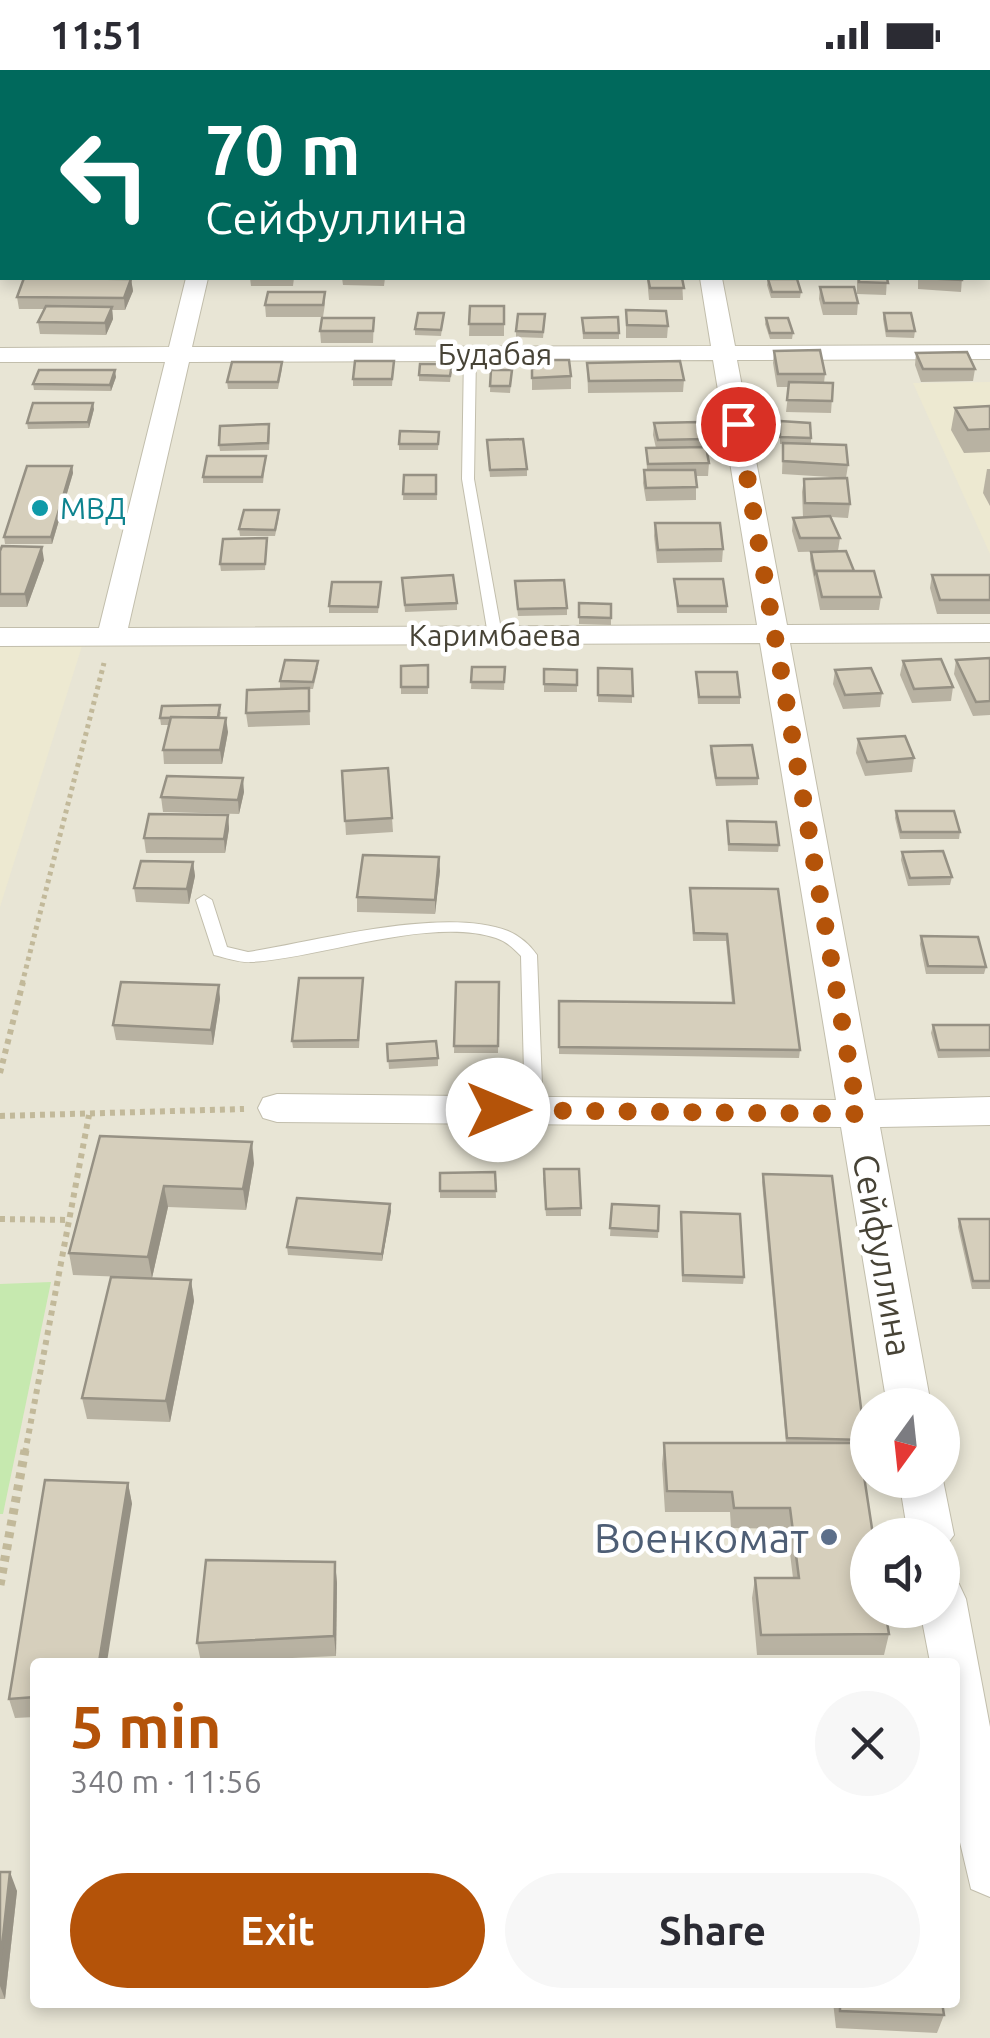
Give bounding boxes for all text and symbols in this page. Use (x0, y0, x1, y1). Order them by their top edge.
text: 11:51 (50, 14, 145, 56)
icon: left (40, 110, 170, 240)
text: 70 m (205, 110, 361, 188)
text: Сейфуллина (205, 192, 468, 243)
street label: Будабая (438, 337, 552, 371)
pin (696, 382, 781, 467)
icon: arrive (711, 397, 766, 452)
place label: МВД (60, 491, 126, 525)
marker: МВД (29, 497, 51, 519)
street label: Каримбаева (409, 618, 581, 652)
position arrow (446, 1058, 550, 1162)
street label: Сейфуллина (846, 1151, 920, 1359)
north arrow (850, 1388, 960, 1498)
map controls (850, 1388, 960, 1628)
place label: Военкомат (594, 1514, 809, 1561)
button: sound (850, 1518, 960, 1628)
marker: Военкомат (818, 1526, 840, 1548)
button: close (815, 1691, 920, 1796)
text: 5 min (70, 1692, 222, 1759)
text: 340 m · 11:56 (70, 1763, 262, 1799)
button: Exit (70, 1873, 485, 1988)
button: Share (505, 1873, 920, 1988)

